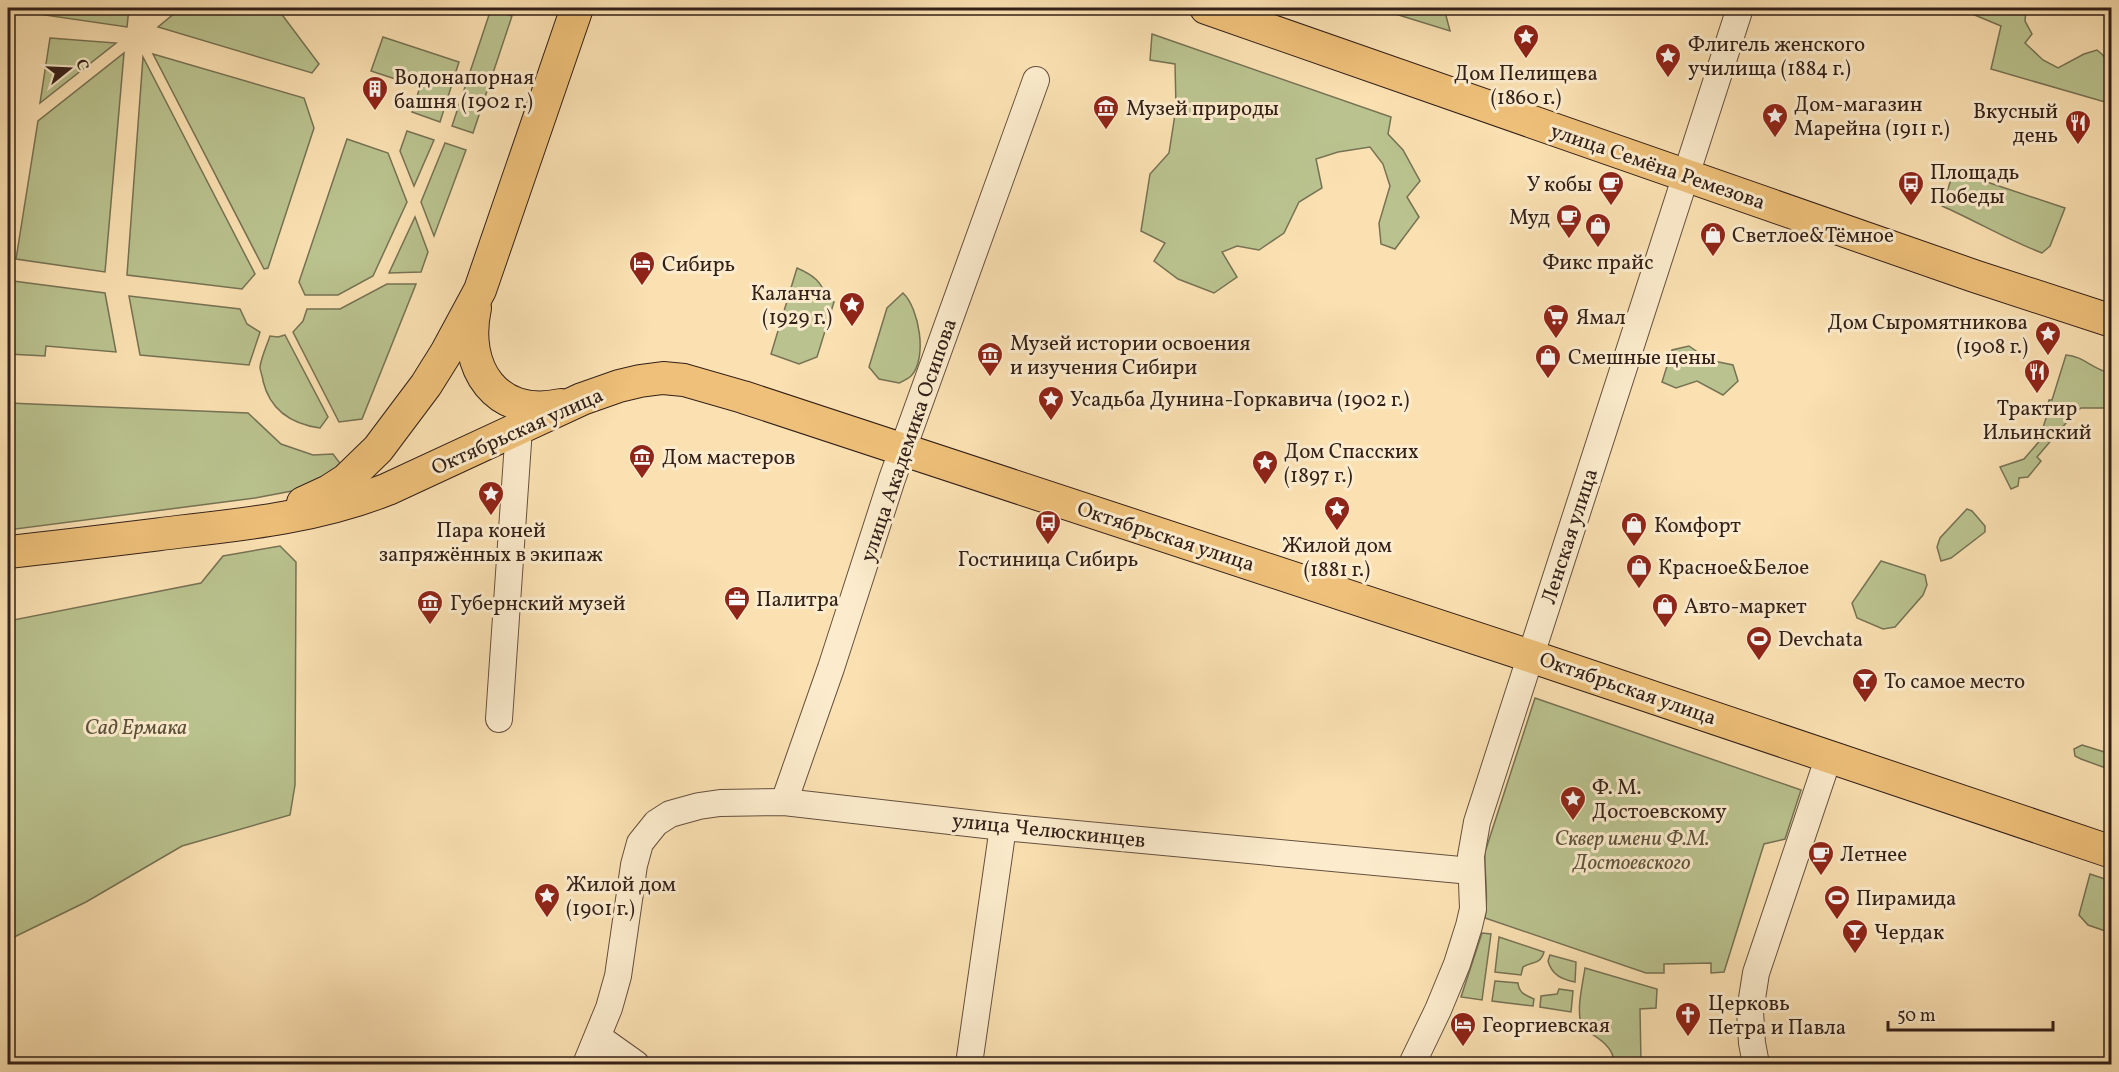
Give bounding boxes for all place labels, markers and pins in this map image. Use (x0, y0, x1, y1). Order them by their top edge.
place icon: Дом Пелищева (1860 г.) (1511, 22, 1541, 60)
place label: Флигель женского училища (1884 г.) (1688, 31, 1865, 84)
place icon: Флигель женского училища (1884 г.) (1653, 41, 1683, 79)
place label: Дом Пелищева (1860 г.) (1454, 60, 1598, 113)
place label: Водонапорная башня (1902 г.) (394, 64, 534, 117)
building icon: Водонапорная башня (1902 г.) (360, 74, 390, 112)
place label: Дом-магазин Марейна (1911 г.) (1794, 91, 1950, 144)
museum icon: Музей природы (1091, 93, 1121, 131)
place label: Музей природы (1126, 95, 1279, 124)
place label: Вкусный день (1973, 98, 2058, 151)
place icon: Дом-магазин Марейна (1911 г.) (1760, 101, 1790, 139)
restaurant icon: Вкусный день (2063, 108, 2093, 146)
place label: Площадь Победы (1930, 159, 2019, 212)
cafe icon: У кобы (1596, 169, 1626, 207)
bus stop icon: Площадь Победы (1896, 169, 1926, 207)
place label: У кобы (1527, 171, 1592, 200)
cafe icon: Муд (1554, 202, 1584, 240)
place label: Муд (1509, 204, 1550, 233)
shop icon: Фикс прайс (1583, 211, 1613, 249)
shop icon: Светлое&Тёмное (1698, 220, 1728, 258)
place label: Светлое&Тёмное (1732, 222, 1894, 251)
hotel icon: Сибирь (627, 249, 657, 287)
place label: Фикс прайс (1542, 249, 1654, 278)
place label: Сибирь (662, 251, 735, 280)
place label: Каланча (1929 г.) (751, 280, 832, 333)
place icon: Каланча (1929 г.) (837, 290, 867, 328)
supermarket icon: Ямал (1541, 302, 1571, 340)
place label: Ямал (1576, 304, 1626, 333)
place label: Дом Сыромятникова (1908 г.) (1827, 309, 2028, 362)
place icon: Дом Сыромятникова (1908 г.) (2033, 319, 2063, 357)
place label: Музей истории освоения и изучения Сибири (1010, 330, 1251, 383)
museum icon: Музей истории освоения и изучения Сибири (975, 340, 1005, 378)
shop icon: Смешные цены (1533, 342, 1563, 380)
place label: Смешные цены (1568, 344, 1716, 373)
restaurant icon: Трактир Ильинский (2022, 357, 2052, 395)
place icon: Усадьба Дунина-Горкавича (1902 г.) (1036, 384, 1066, 422)
place label: Усадьба Дунина-Горкавича (1902 г.) (1070, 386, 1409, 415)
place label: Трактир Ильинский (1982, 395, 2092, 448)
place label: Дом Спасских (1897 г.) (1284, 438, 1419, 491)
museum icon: Дом мастеров (627, 442, 657, 480)
place label: Дом мастеров (662, 444, 795, 473)
place icon: Дом Спасских (1897 г.) (1250, 448, 1280, 486)
place icon: Пара коней запряжённых в экипаж (476, 479, 506, 517)
place icon: Жилой дом (1881 г.) (1322, 494, 1352, 532)
bus stop icon: Гостиница Сибирь (1033, 508, 1063, 546)
shop icon: Комфорт (1619, 510, 1649, 548)
place label: Комфорт (1654, 512, 1741, 541)
place label: Пара коней запряжённых в экипаж (379, 517, 603, 570)
place label: Жилой дом (1881 г.) (1282, 532, 1392, 585)
place label: Гостиница Сибирь (958, 546, 1138, 575)
shop icon: Красное&Белое (1624, 552, 1654, 590)
place label: Красное&Белое (1658, 554, 1809, 583)
office icon: Палитра (722, 584, 752, 622)
place label: Палитра (756, 586, 839, 615)
museum icon: Губернский музей (415, 588, 445, 626)
place label: Губернский музей (450, 590, 626, 619)
shop icon: Авто-маркет (1650, 591, 1680, 629)
place label: Авто-маркет (1684, 593, 1807, 622)
sports icon: Devchata (1744, 624, 1774, 662)
place label: Devchata (1778, 626, 1863, 655)
bar icon: То самое место (1850, 666, 1880, 704)
place label: То самое место (1884, 668, 2025, 697)
place label: Ф. М. Достоевскому (1592, 774, 1727, 827)
place icon: Ф. М. Достоевскому (1558, 784, 1588, 822)
cafe icon: Летнее (1806, 839, 1836, 877)
place label: Летнее (1840, 841, 1907, 870)
place label: Жилой дом (1901 г.) (566, 871, 676, 924)
place icon: Жилой дом (1901 г.) (532, 881, 562, 919)
sports icon: Пирамида (1822, 883, 1852, 921)
place label: Пирамида (1856, 885, 1956, 914)
bar icon: Чердак (1840, 917, 1870, 955)
place label: Чердак (1874, 919, 1944, 948)
place label: Церковь Петра и Павла (1708, 990, 1846, 1043)
church icon: Церковь Петра и Павла (1673, 1000, 1703, 1038)
hotel icon: Георгиевская (1448, 1010, 1478, 1048)
place label: Георгиевская (1482, 1012, 1610, 1041)

